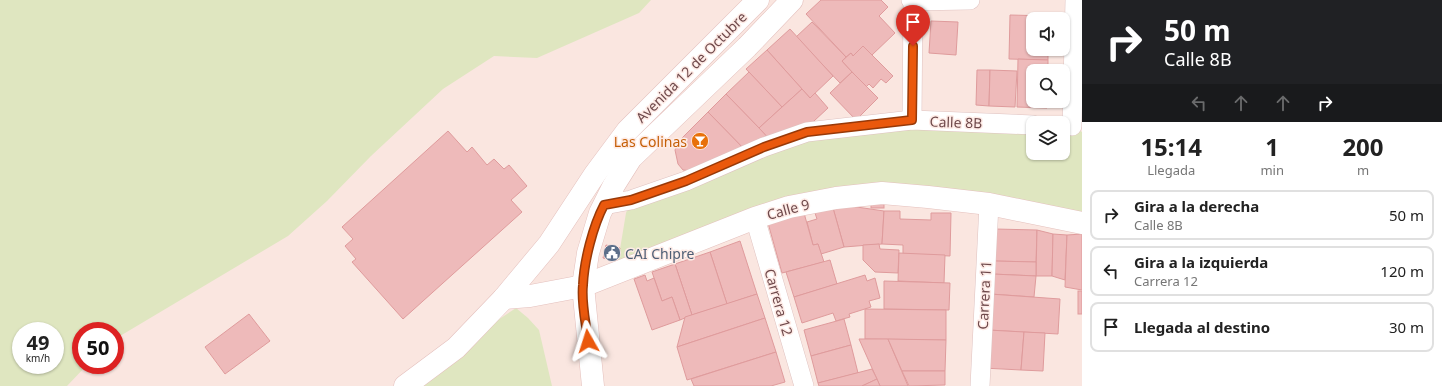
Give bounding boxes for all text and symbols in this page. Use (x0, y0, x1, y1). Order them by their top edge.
pin (896, 5, 930, 46)
street label: Avenida 12 de Octubre (631, 7, 751, 127)
icon: arrive (902, 11, 924, 33)
text: 50 m (1164, 11, 1231, 49)
map controls (1026, 12, 1070, 160)
button: sound (1026, 12, 1070, 56)
icon: right (1098, 16, 1150, 68)
text: Calle 8B (1164, 47, 1232, 71)
button: search (1026, 64, 1070, 108)
icon: left (1188, 92, 1210, 114)
icon: ahead (1230, 92, 1252, 114)
icon: ahead (1272, 92, 1294, 114)
icon: right (1314, 92, 1336, 114)
street label: Calle 8B (929, 112, 983, 132)
button: layers (1026, 116, 1070, 160)
text: 15:14 (1140, 130, 1202, 163)
text: 1 (1265, 130, 1279, 163)
text: 200 (1342, 130, 1384, 163)
bar icon: Las Colinas (690, 131, 710, 151)
place label: Las Colinas (614, 132, 687, 151)
text: Llegada (1147, 161, 1195, 179)
text: min (1260, 161, 1284, 179)
text: m (1357, 161, 1369, 179)
street label: Calle 9 (765, 194, 811, 224)
text: Gira a la derecha (1134, 196, 1259, 216)
icon: right (1100, 204, 1122, 226)
text: 50 m (1389, 205, 1424, 225)
text: Calle 8B (1134, 216, 1183, 234)
public building icon: CAI Chipre (602, 243, 622, 263)
place label: CAI Chipre (625, 244, 694, 263)
text: Gira a la izquierda (1134, 252, 1268, 272)
street label: Carrera 11 (973, 260, 995, 330)
icon: left (1100, 260, 1122, 282)
text: 120 m (1380, 261, 1424, 281)
street label: Carrera 12 (760, 266, 798, 338)
text: Carrera 12 (1134, 272, 1198, 290)
icon: arrive (1100, 316, 1122, 338)
text: Llegada al destino (1134, 317, 1270, 337)
text: 30 m (1389, 317, 1424, 337)
position arrow (567, 320, 609, 362)
speed limit sign: 50 (72, 322, 124, 374)
text: 49 (27, 329, 49, 356)
text: km/h (26, 351, 50, 365)

